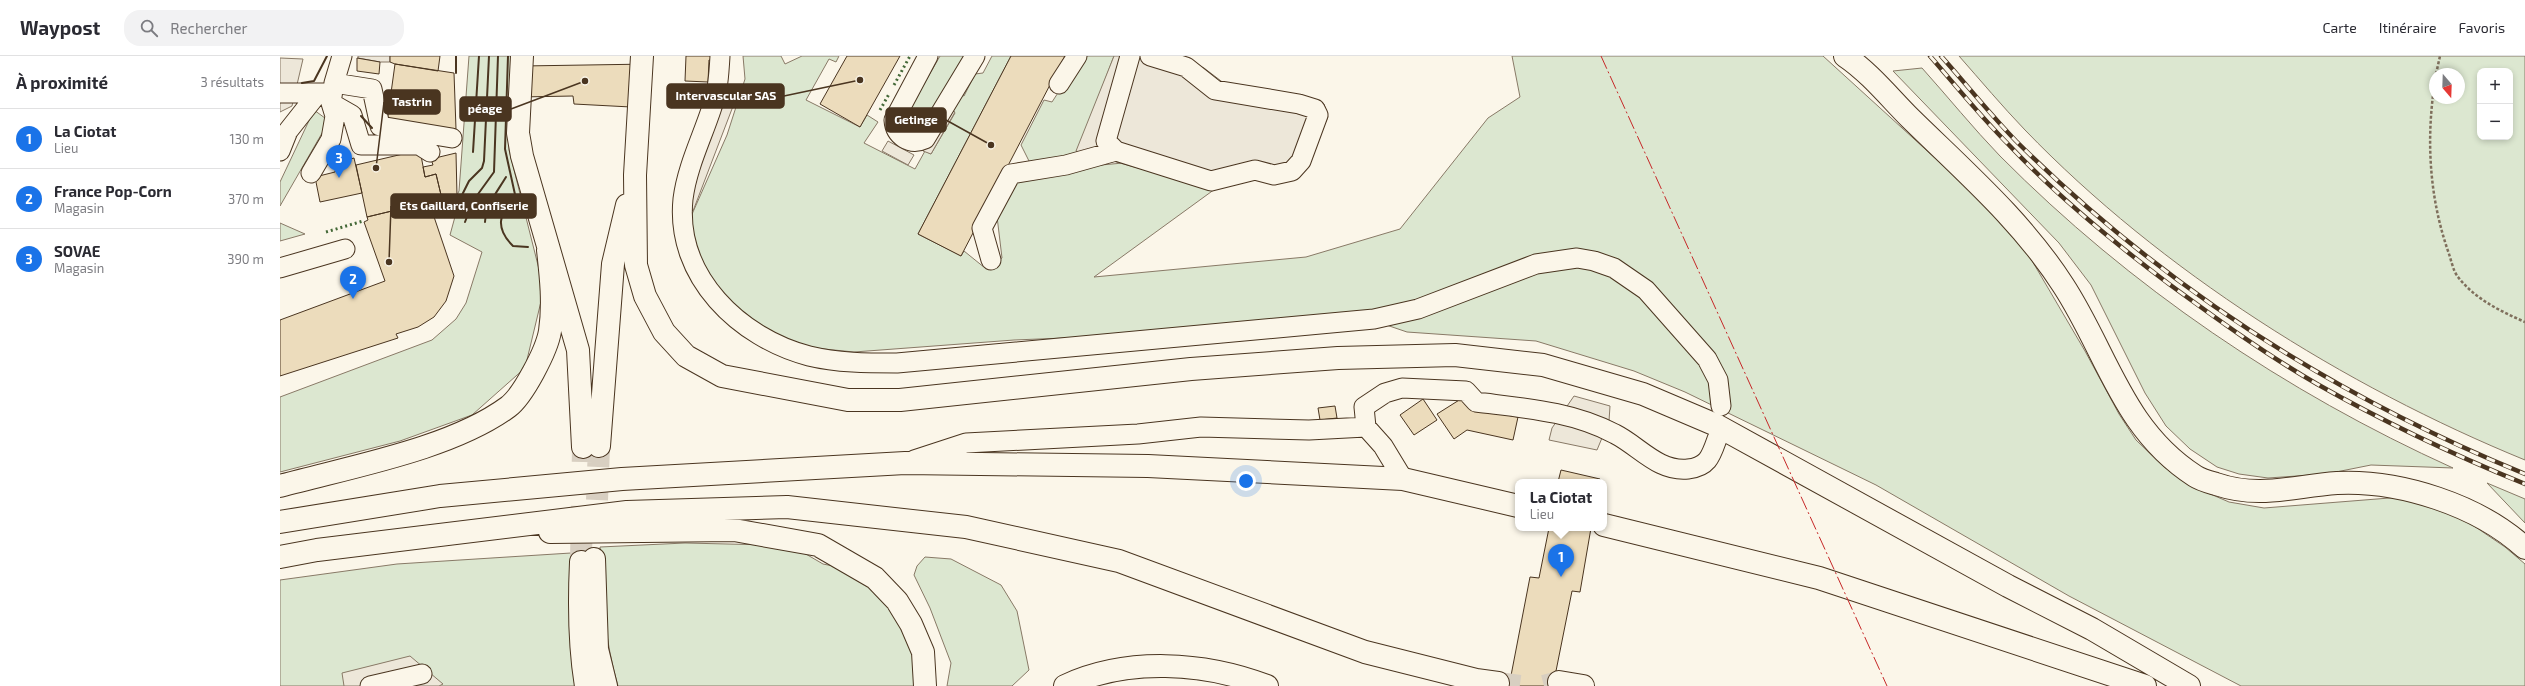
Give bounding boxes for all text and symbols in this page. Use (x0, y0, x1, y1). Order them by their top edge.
search box (124, 10, 404, 46)
text: Waypost (20, 16, 100, 39)
icon: search (138, 17, 160, 39)
text: Rechercher (170, 19, 248, 37)
text: Carte (2323, 19, 2357, 36)
text: Itinéraire (2379, 19, 2437, 36)
text: Favoris (2459, 19, 2505, 36)
north arrow (2429, 68, 2465, 104)
map controls (2477, 68, 2513, 140)
button: + (2477, 68, 2513, 104)
text: À proximité (16, 72, 108, 92)
text: 3 résultats (200, 74, 264, 90)
callout: Intervascular SAS (667, 84, 784, 108)
text: Intervascular SAS (676, 88, 776, 102)
callout: Tastrin (384, 90, 440, 114)
text: Tastrin (392, 94, 432, 108)
callout: péage (460, 97, 511, 121)
text: péage (468, 101, 502, 115)
button: − (2477, 104, 2513, 140)
callout: Getinge (886, 108, 946, 132)
text: Getinge (894, 112, 938, 126)
text: La Ciotat (54, 122, 116, 140)
text: 1 (26, 131, 32, 147)
text: 130 m (229, 131, 264, 147)
text: Lieu (54, 140, 78, 156)
pin: 3 (326, 145, 352, 178)
text: France Pop-Corn (54, 182, 172, 200)
text: 2 (25, 191, 33, 207)
text: 370 m (228, 191, 264, 207)
callout: Ets Gaillard, Confiserie (391, 194, 536, 218)
text: Ets Gaillard, Confiserie (400, 198, 529, 212)
text: Magasin (54, 200, 104, 216)
text: SOVAE (54, 242, 101, 260)
text: 3 (25, 251, 33, 267)
text: 390 m (227, 251, 264, 267)
text: Magasin (54, 260, 104, 276)
pin: 2 (340, 266, 366, 299)
your location (1236, 471, 1256, 491)
popup (1515, 479, 1607, 531)
text: La Ciotat (1530, 488, 1592, 506)
text: Lieu (1530, 506, 1554, 522)
pin: 1 (1548, 544, 1574, 577)

